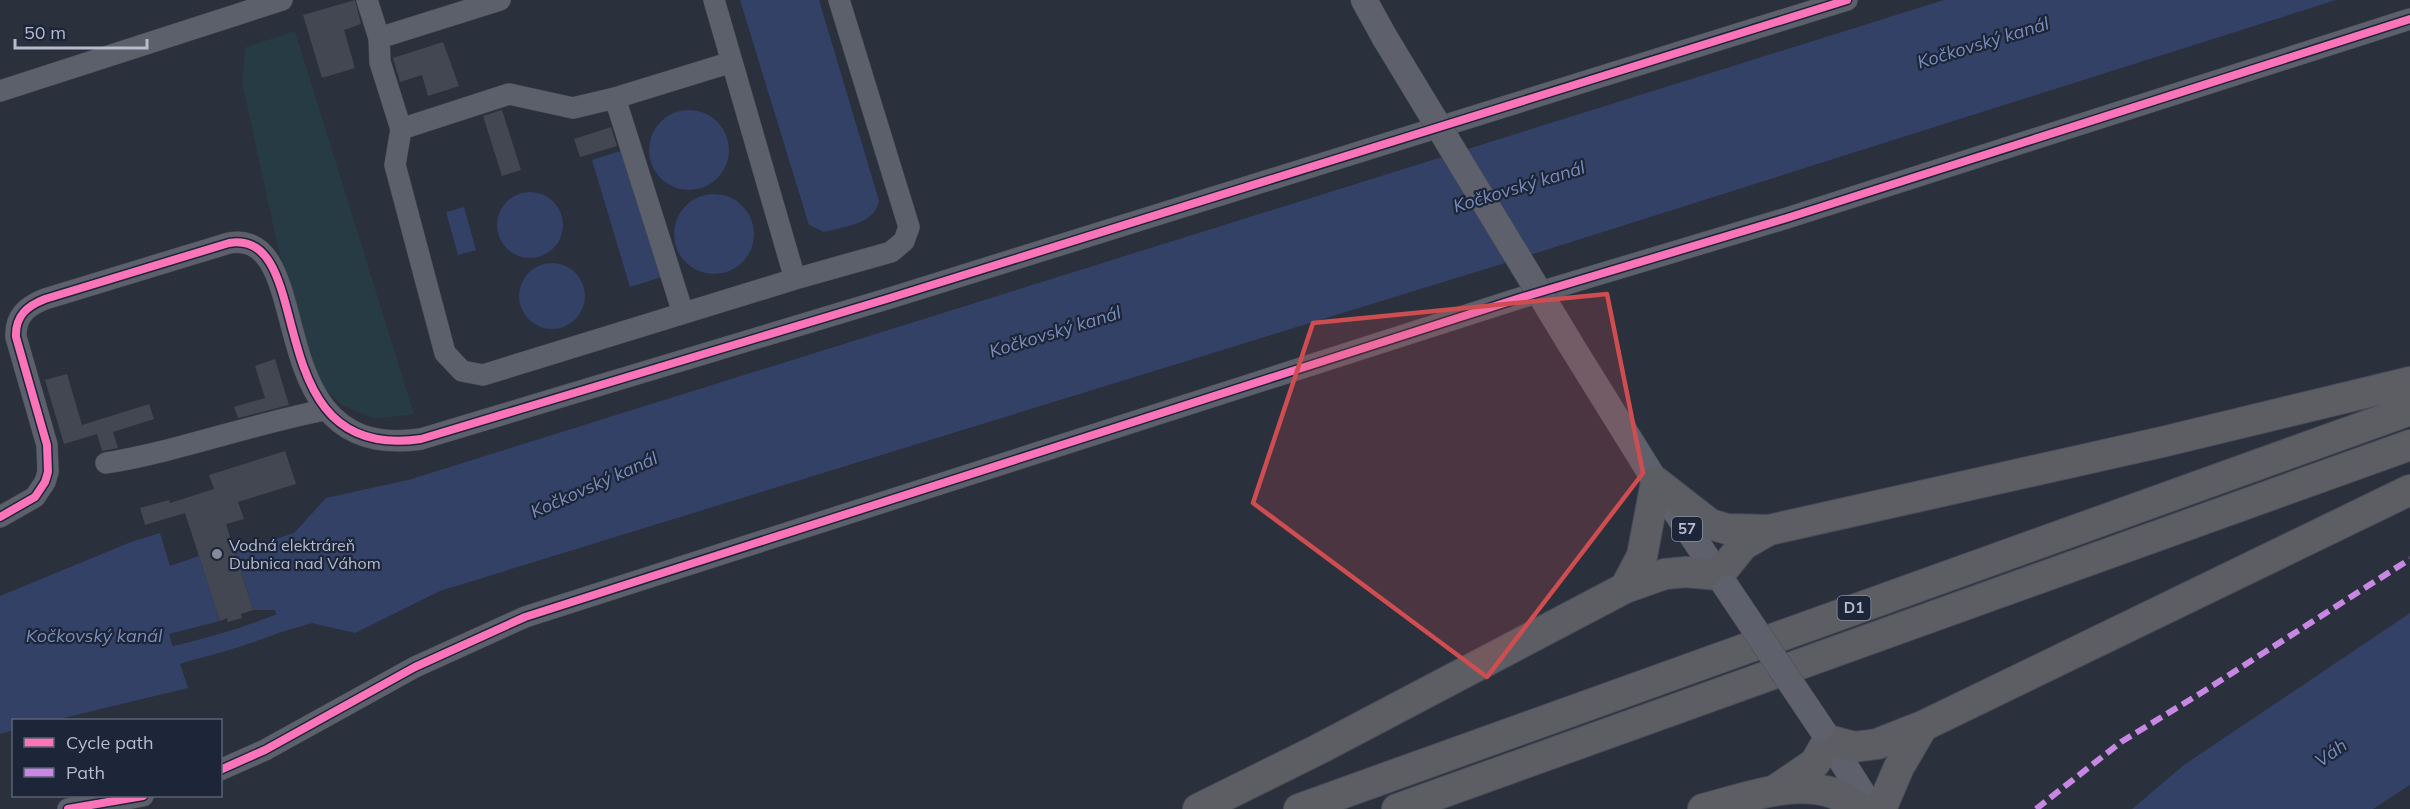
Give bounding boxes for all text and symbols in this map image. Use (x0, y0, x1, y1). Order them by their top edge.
water label: Kočkovský kanál (1914, 11, 2052, 74)
scale bar (15, 12, 147, 50)
text: 50 m (24, 21, 66, 44)
water label: Kočkovský kanál (1450, 155, 1588, 218)
water label: Kočkovský kanál (986, 300, 1124, 363)
water label: Kočkovský kanál (527, 446, 662, 523)
road number: 57 (1672, 517, 1702, 541)
place label: Vodná elektráreň Dubnica nad Váhom (229, 535, 381, 573)
marker: Vodná elektráreň Dubnica nad Váhom (210, 547, 224, 561)
road number: D1 (1838, 596, 1870, 620)
water label: Kočkovský kanál (26, 624, 163, 647)
legend (12, 719, 222, 797)
text: Cycle path (66, 731, 153, 754)
water label: Váh (2310, 733, 2351, 772)
text: Path (66, 761, 105, 784)

